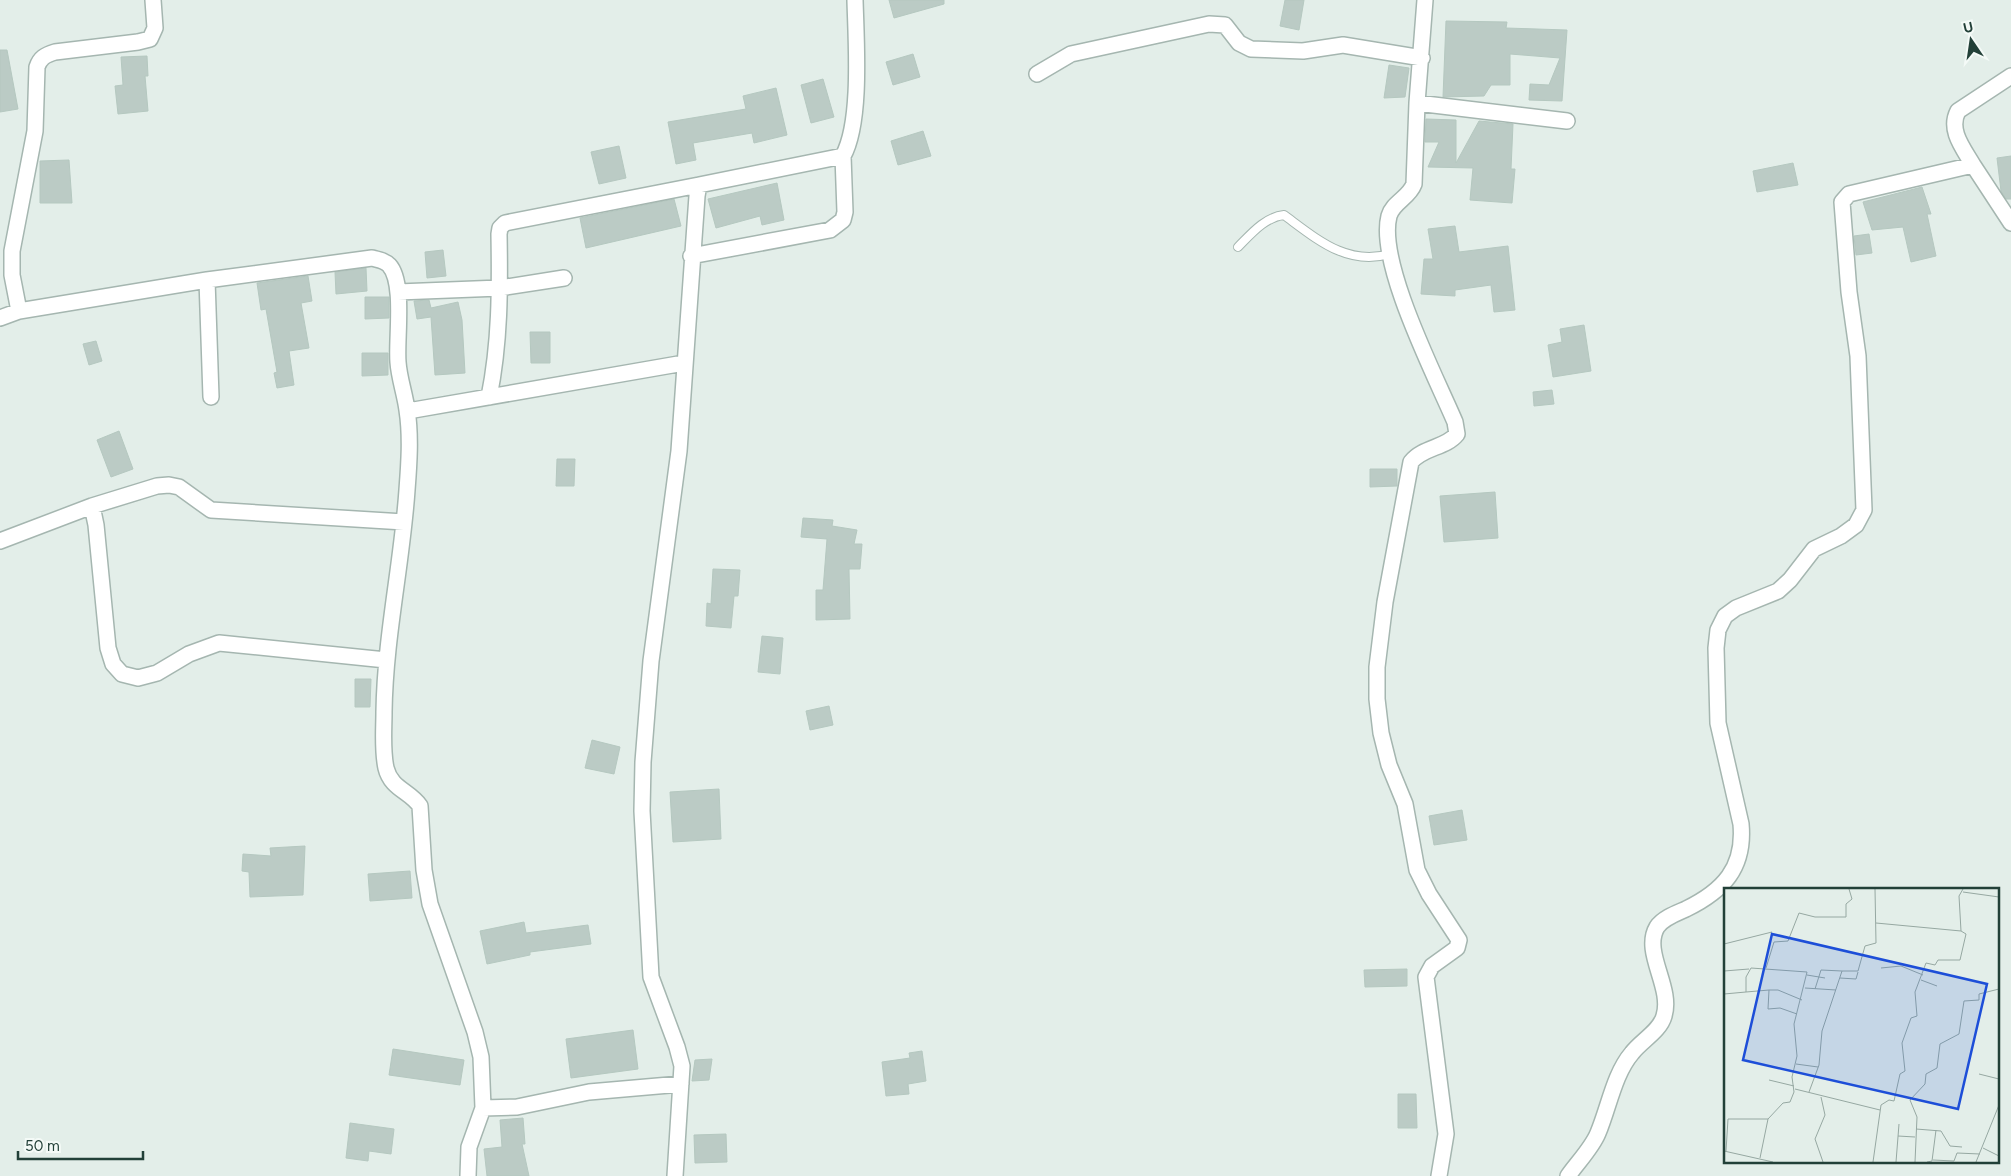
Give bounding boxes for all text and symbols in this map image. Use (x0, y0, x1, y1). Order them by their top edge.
north arrow (1946, 15, 1996, 65)
text: U (1961, 18, 1975, 37)
inset map (1724, 888, 1998, 1164)
scale bar (18, 1128, 142, 1160)
text: 50 m (25, 1137, 60, 1155)

